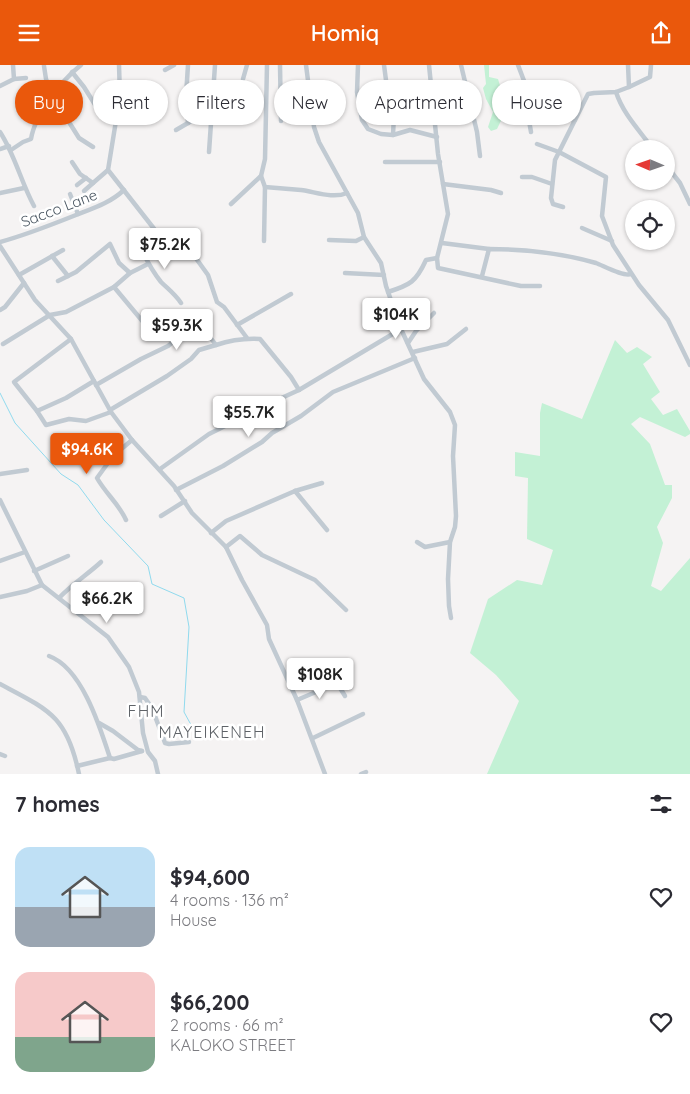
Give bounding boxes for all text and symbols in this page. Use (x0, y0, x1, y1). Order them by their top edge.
icon: menu (15, 19, 43, 47)
text: Homiq (311, 19, 379, 47)
icon: share (647, 19, 675, 47)
chip: Buy (15, 80, 83, 125)
chip: Rent (93, 80, 168, 125)
chip: Filters (178, 80, 264, 125)
chip: New (274, 80, 346, 125)
chip: Apartment (356, 80, 482, 125)
chip: House (492, 80, 581, 125)
north arrow (625, 140, 675, 190)
map controls (625, 140, 675, 250)
street label: Sacco Lane (18, 185, 100, 231)
button: locate (625, 200, 675, 250)
pin: $75.2K (124, 227, 206, 270)
text: $75.2K (140, 234, 190, 254)
pin: $104K (361, 297, 431, 340)
text: $104K (373, 304, 419, 324)
pin: $59.3K (136, 309, 218, 351)
text: $59.3K (152, 315, 202, 335)
pin: $55.7K (208, 395, 290, 438)
text: $55.7K (224, 402, 274, 422)
pin: $94.6K (46, 433, 128, 475)
text: $94.6K (61, 439, 113, 459)
pin: $66.2K (66, 581, 148, 624)
text: $66.2K (82, 588, 132, 608)
pin: $108K (285, 657, 355, 700)
text: $108K (298, 664, 342, 684)
district label: FHM (128, 701, 164, 721)
district label: MAYEIKENEH (158, 722, 266, 742)
icon: filters (647, 790, 675, 818)
text: 7 homes (15, 791, 100, 817)
text: $94,600 (170, 864, 250, 890)
icon: home (55, 867, 115, 927)
icon: heart (647, 883, 675, 911)
text: 4 rooms · 136 m² (170, 890, 289, 910)
text: House (170, 910, 217, 930)
text: $66,200 (170, 989, 249, 1015)
icon: home (55, 992, 115, 1052)
icon: heart (647, 1008, 675, 1036)
text: 2 rooms · 66 m² (170, 1015, 284, 1035)
text: KALOKO STREET (170, 1035, 296, 1055)

